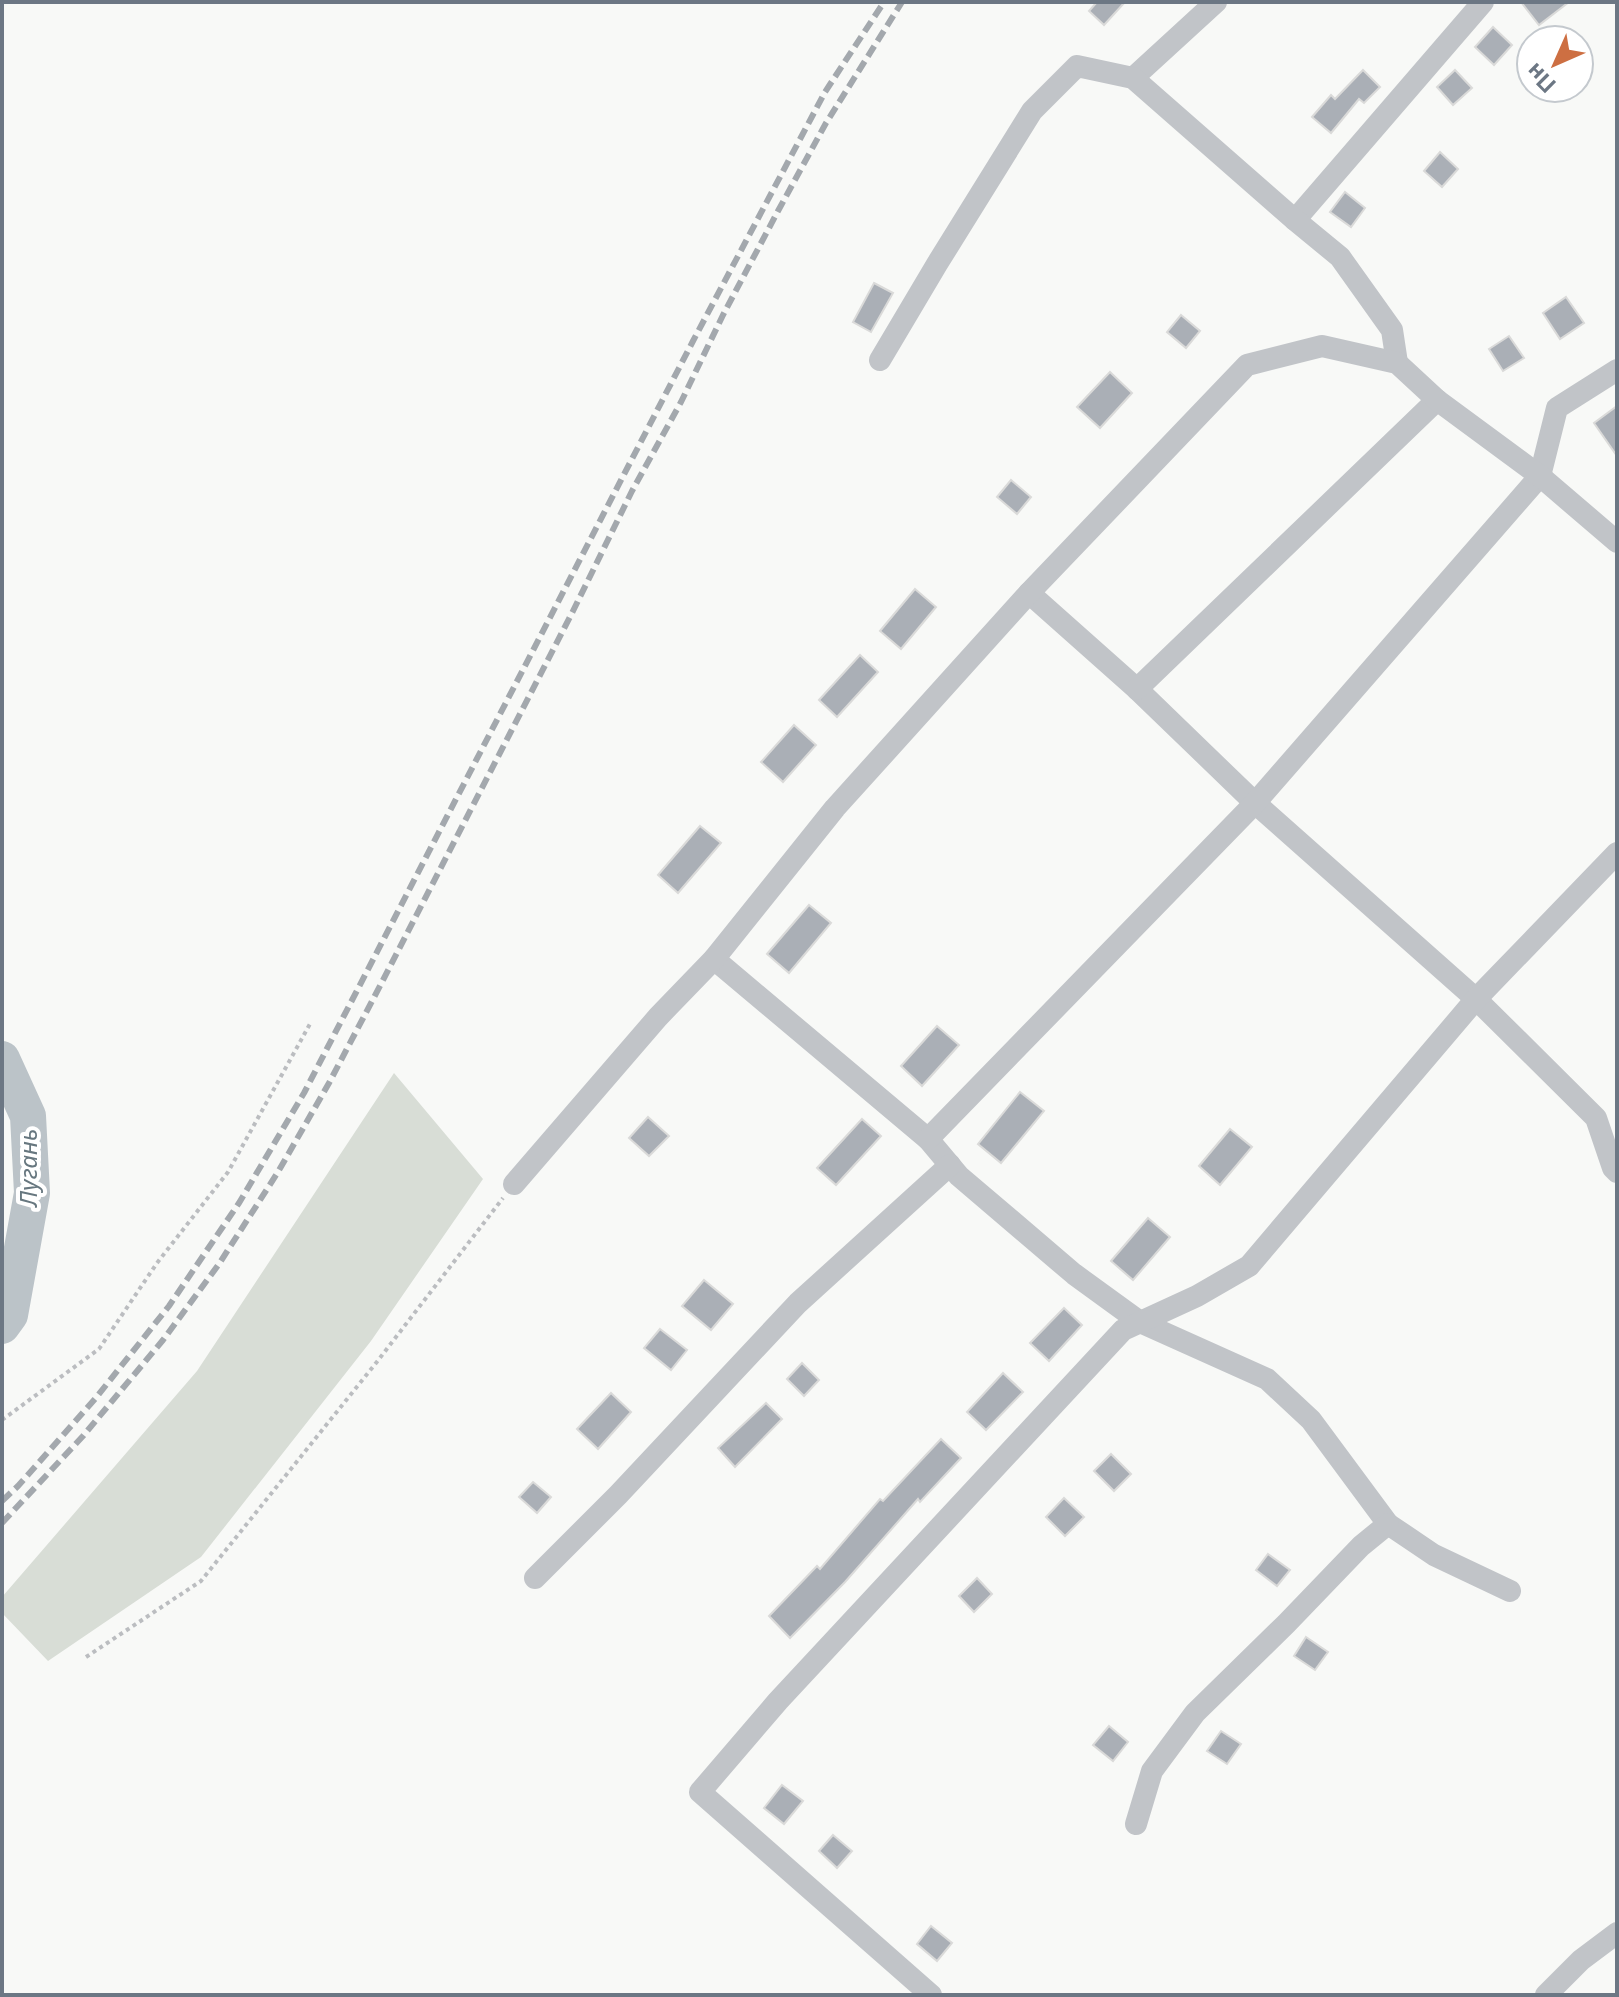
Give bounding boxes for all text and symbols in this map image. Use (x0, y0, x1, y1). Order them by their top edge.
north arrow (1515, 24, 1595, 104)
text: Пн (1519, 57, 1562, 100)
water label: Лугань (11, 1129, 44, 1208)

